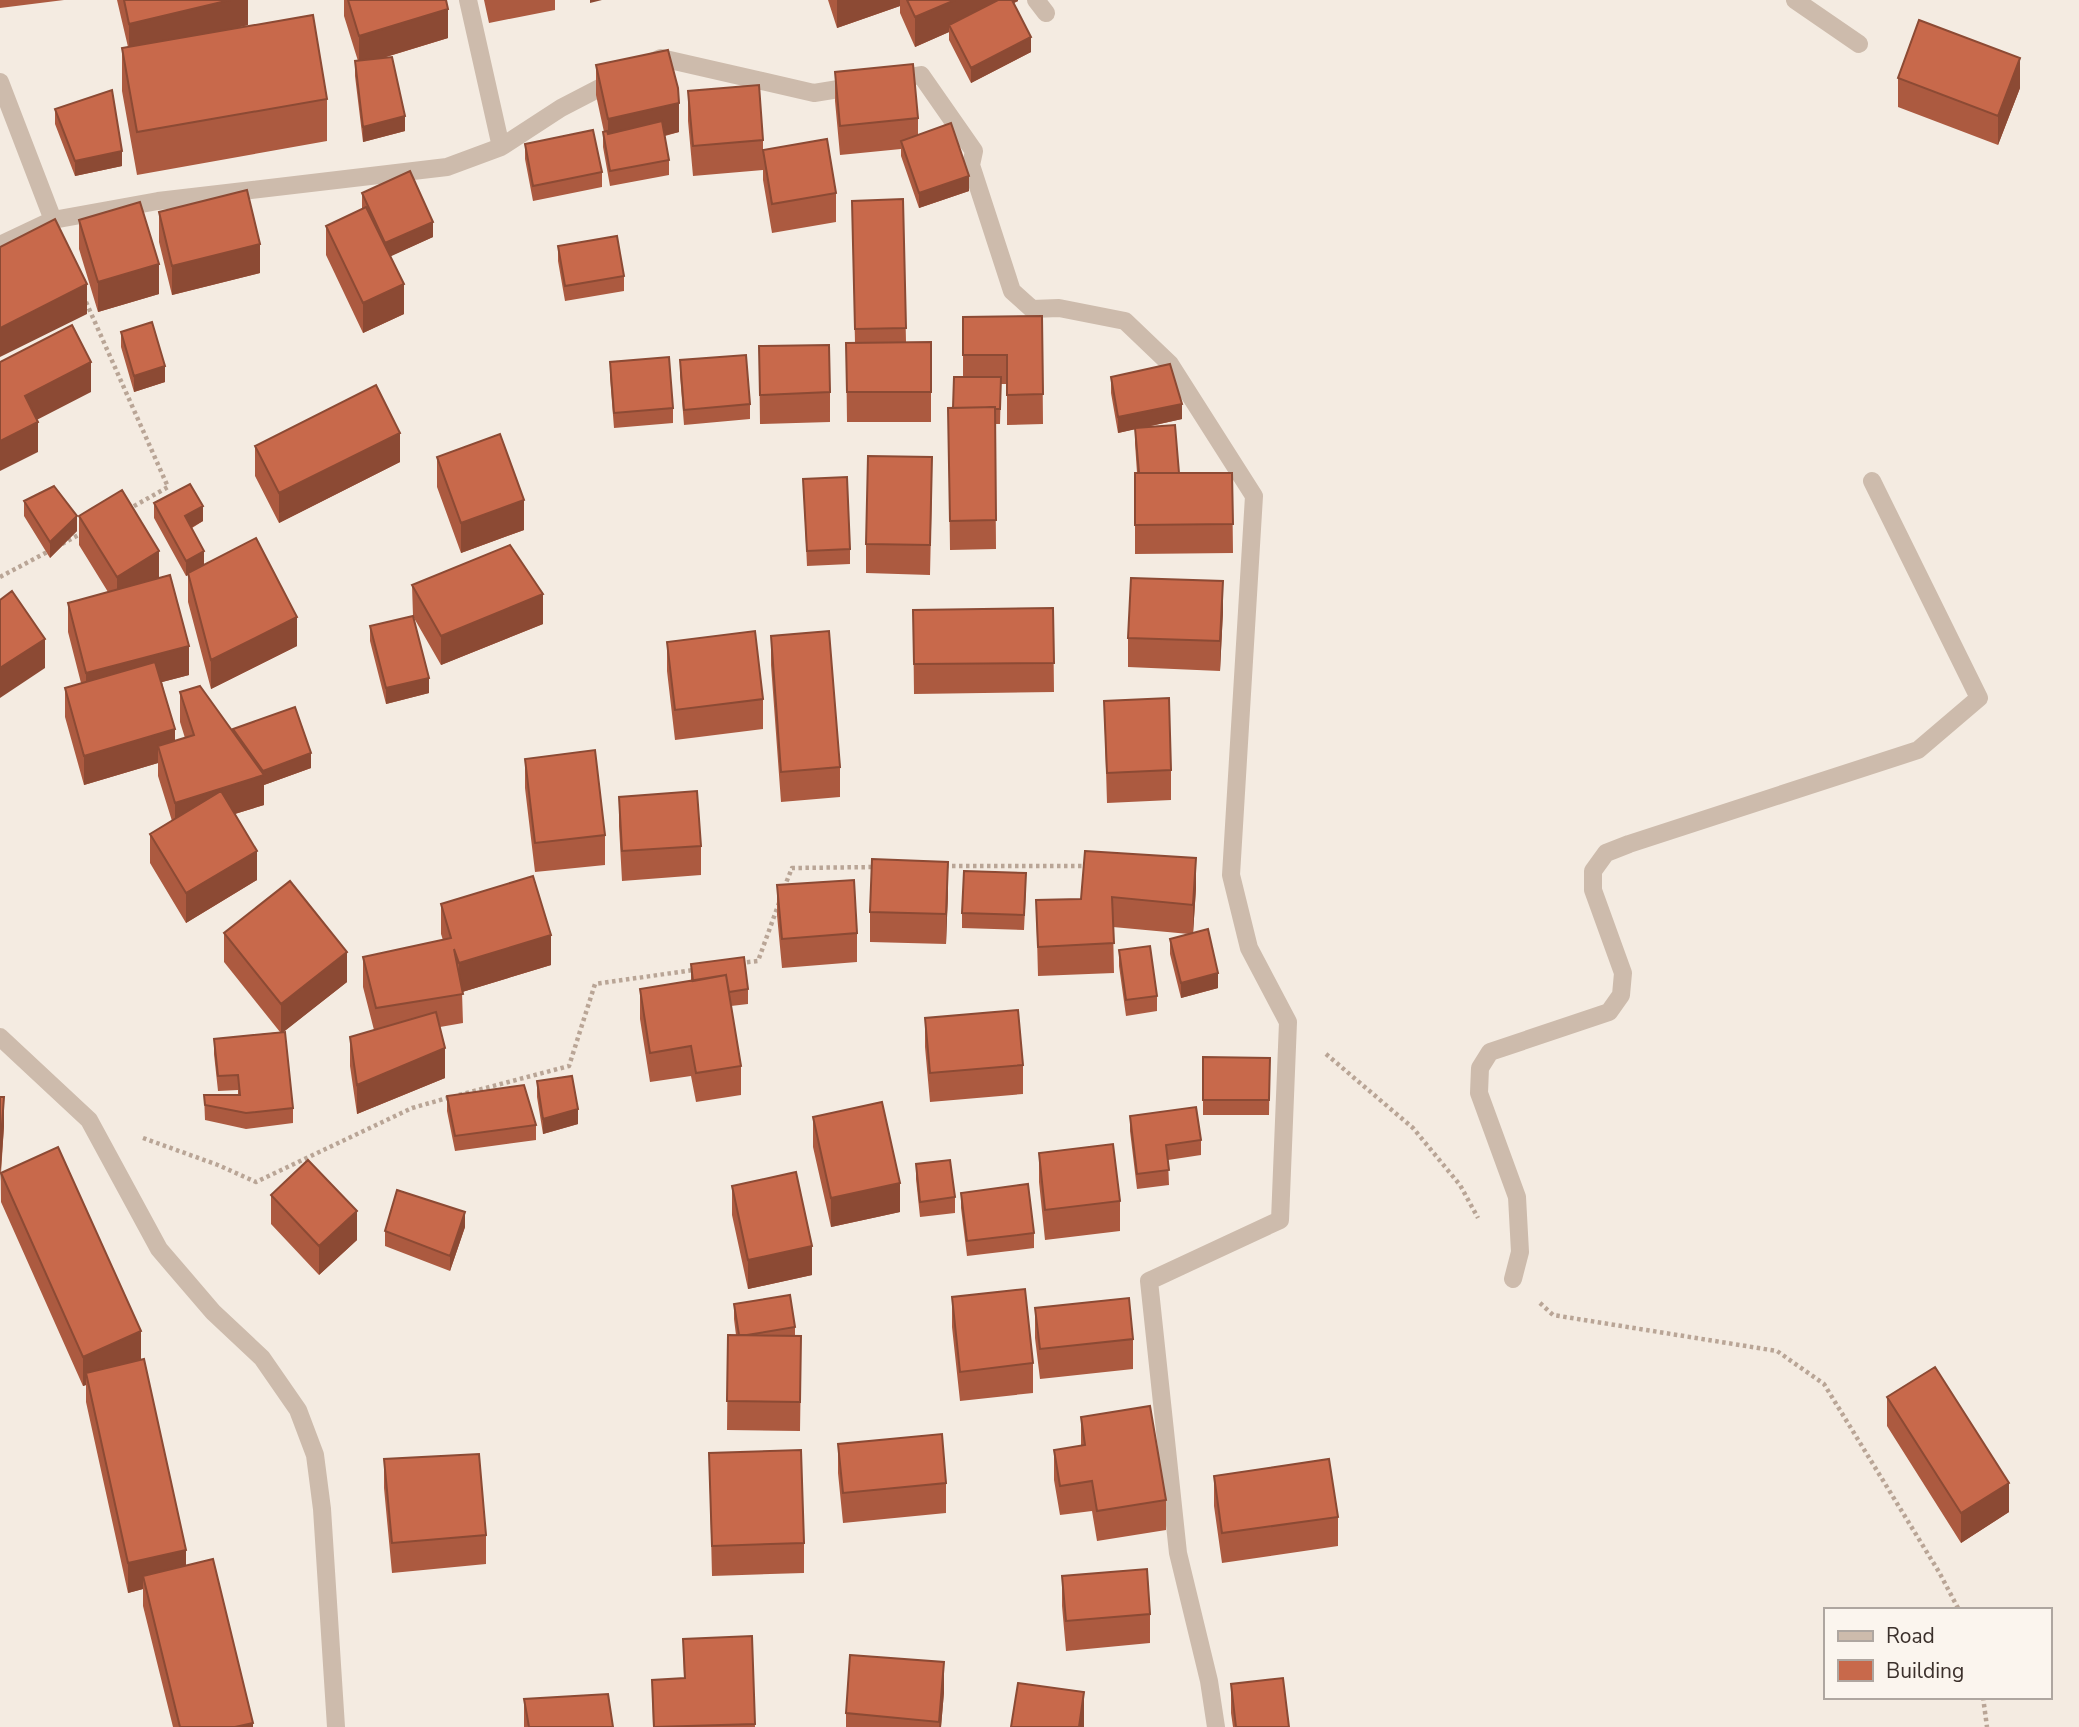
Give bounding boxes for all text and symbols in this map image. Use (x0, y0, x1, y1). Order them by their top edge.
legend (1824, 1608, 2051, 1699)
text: Road (1886, 1622, 1935, 1650)
text: Building (1886, 1657, 1964, 1685)

